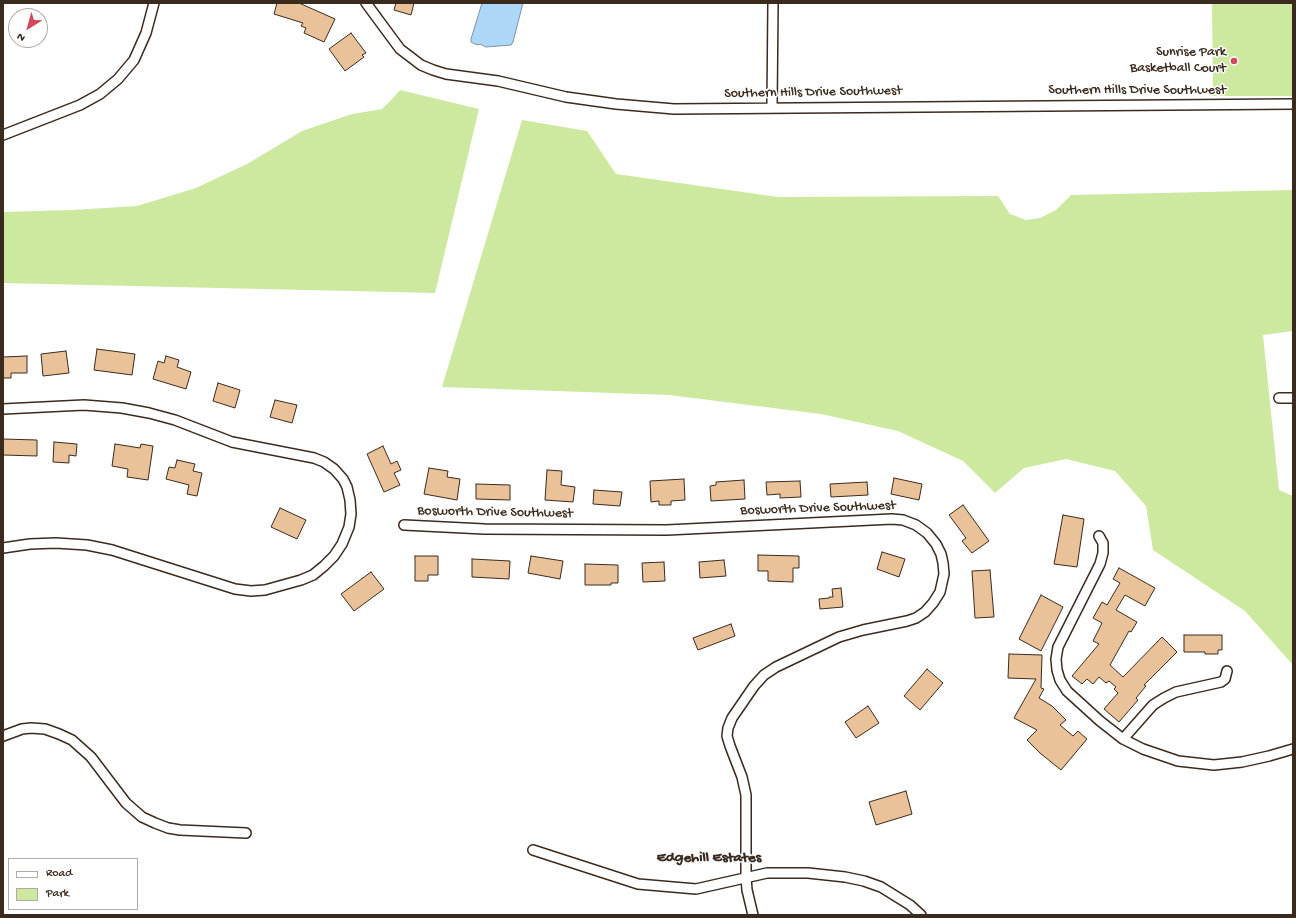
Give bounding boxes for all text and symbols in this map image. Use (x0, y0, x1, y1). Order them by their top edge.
north arrow (8, 8, 48, 48)
text: N (15, 30, 28, 44)
place label: Sunrise Park Basketball Court (1130, 45, 1226, 78)
marker: Sunrise Park Basketball Court (1229, 56, 1239, 66)
street label: Southern Hills Drive Southwest (724, 83, 902, 103)
street label: Southern Hills Drive Southwest (1048, 83, 1226, 99)
street label: Bosworth Drive Southwest (740, 498, 896, 520)
street label: Bosworth Drive Southwest (417, 503, 573, 523)
district label: Edgehill Estates (657, 850, 761, 868)
legend (8, 858, 138, 910)
text: Road (46, 867, 72, 881)
text: Park (46, 887, 69, 901)

